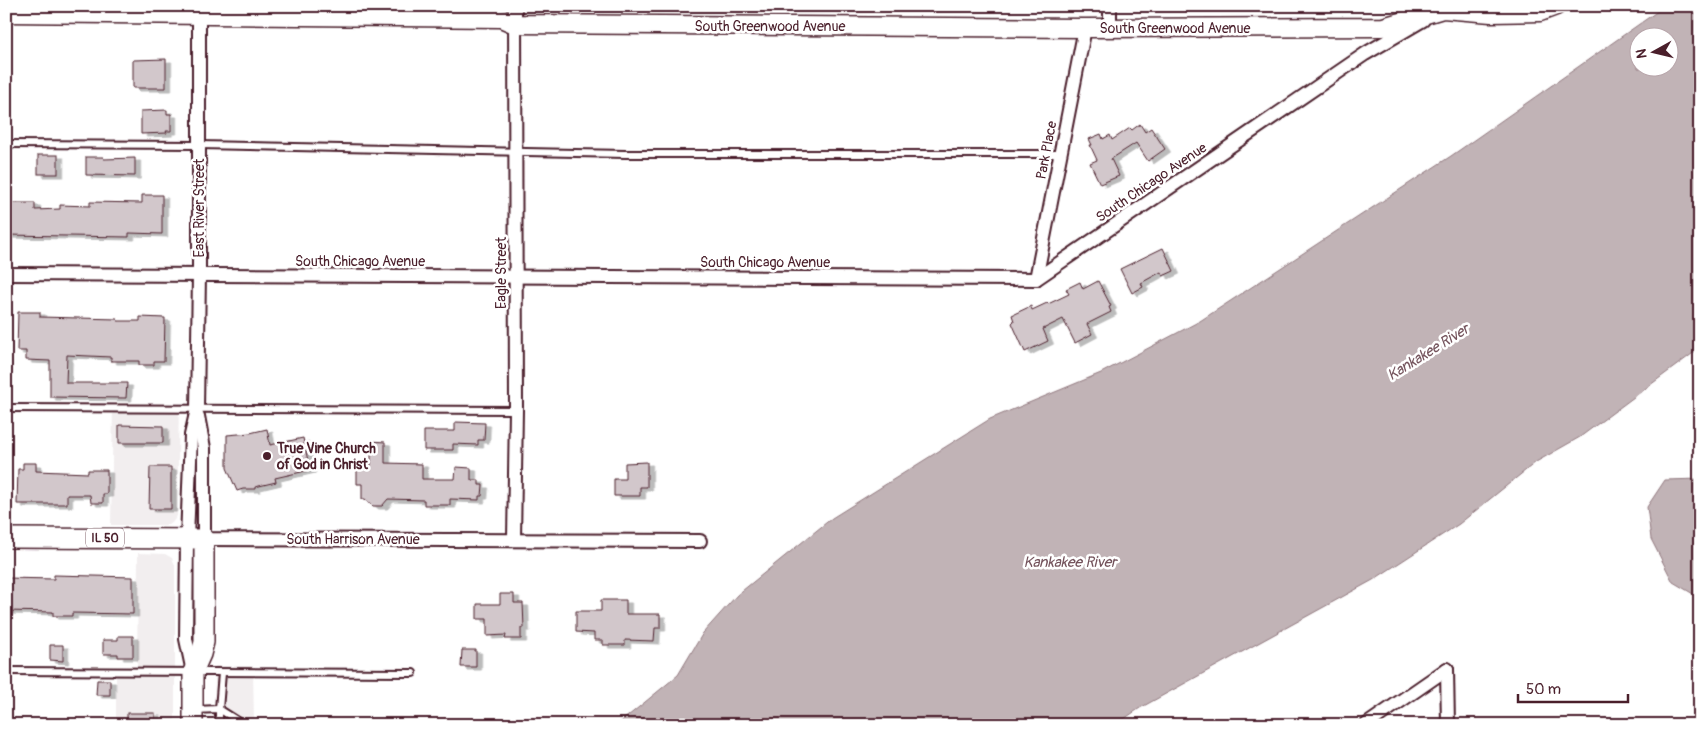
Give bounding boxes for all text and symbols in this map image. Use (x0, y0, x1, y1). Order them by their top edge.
street label: South Greenwood Avenue (695, 18, 846, 35)
street label: South Greenwood Avenue (1100, 20, 1251, 37)
north arrow (1628, 28, 1678, 78)
text: N (1633, 48, 1651, 60)
street label: Park Place (1033, 119, 1060, 181)
street label: South Chicago Avenue (1093, 139, 1210, 226)
street label: East River Street (191, 158, 208, 257)
street label: Eagle Street (493, 237, 510, 309)
street label: South Chicago Avenue (295, 253, 425, 270)
street label: South Chicago Avenue (700, 254, 830, 271)
water label: Kankakee River (1384, 319, 1474, 385)
place label: True Vine Church of God in Christ (276, 440, 376, 473)
marker: True Vine Church of God in Christ (261, 450, 273, 462)
road number: IL 50 (86, 528, 124, 548)
street label: South Harrison Avenue (286, 531, 420, 548)
water label: Kankakee River (1024, 553, 1118, 572)
scale bar (1518, 671, 1628, 703)
text: 50 m (1526, 680, 1561, 699)

